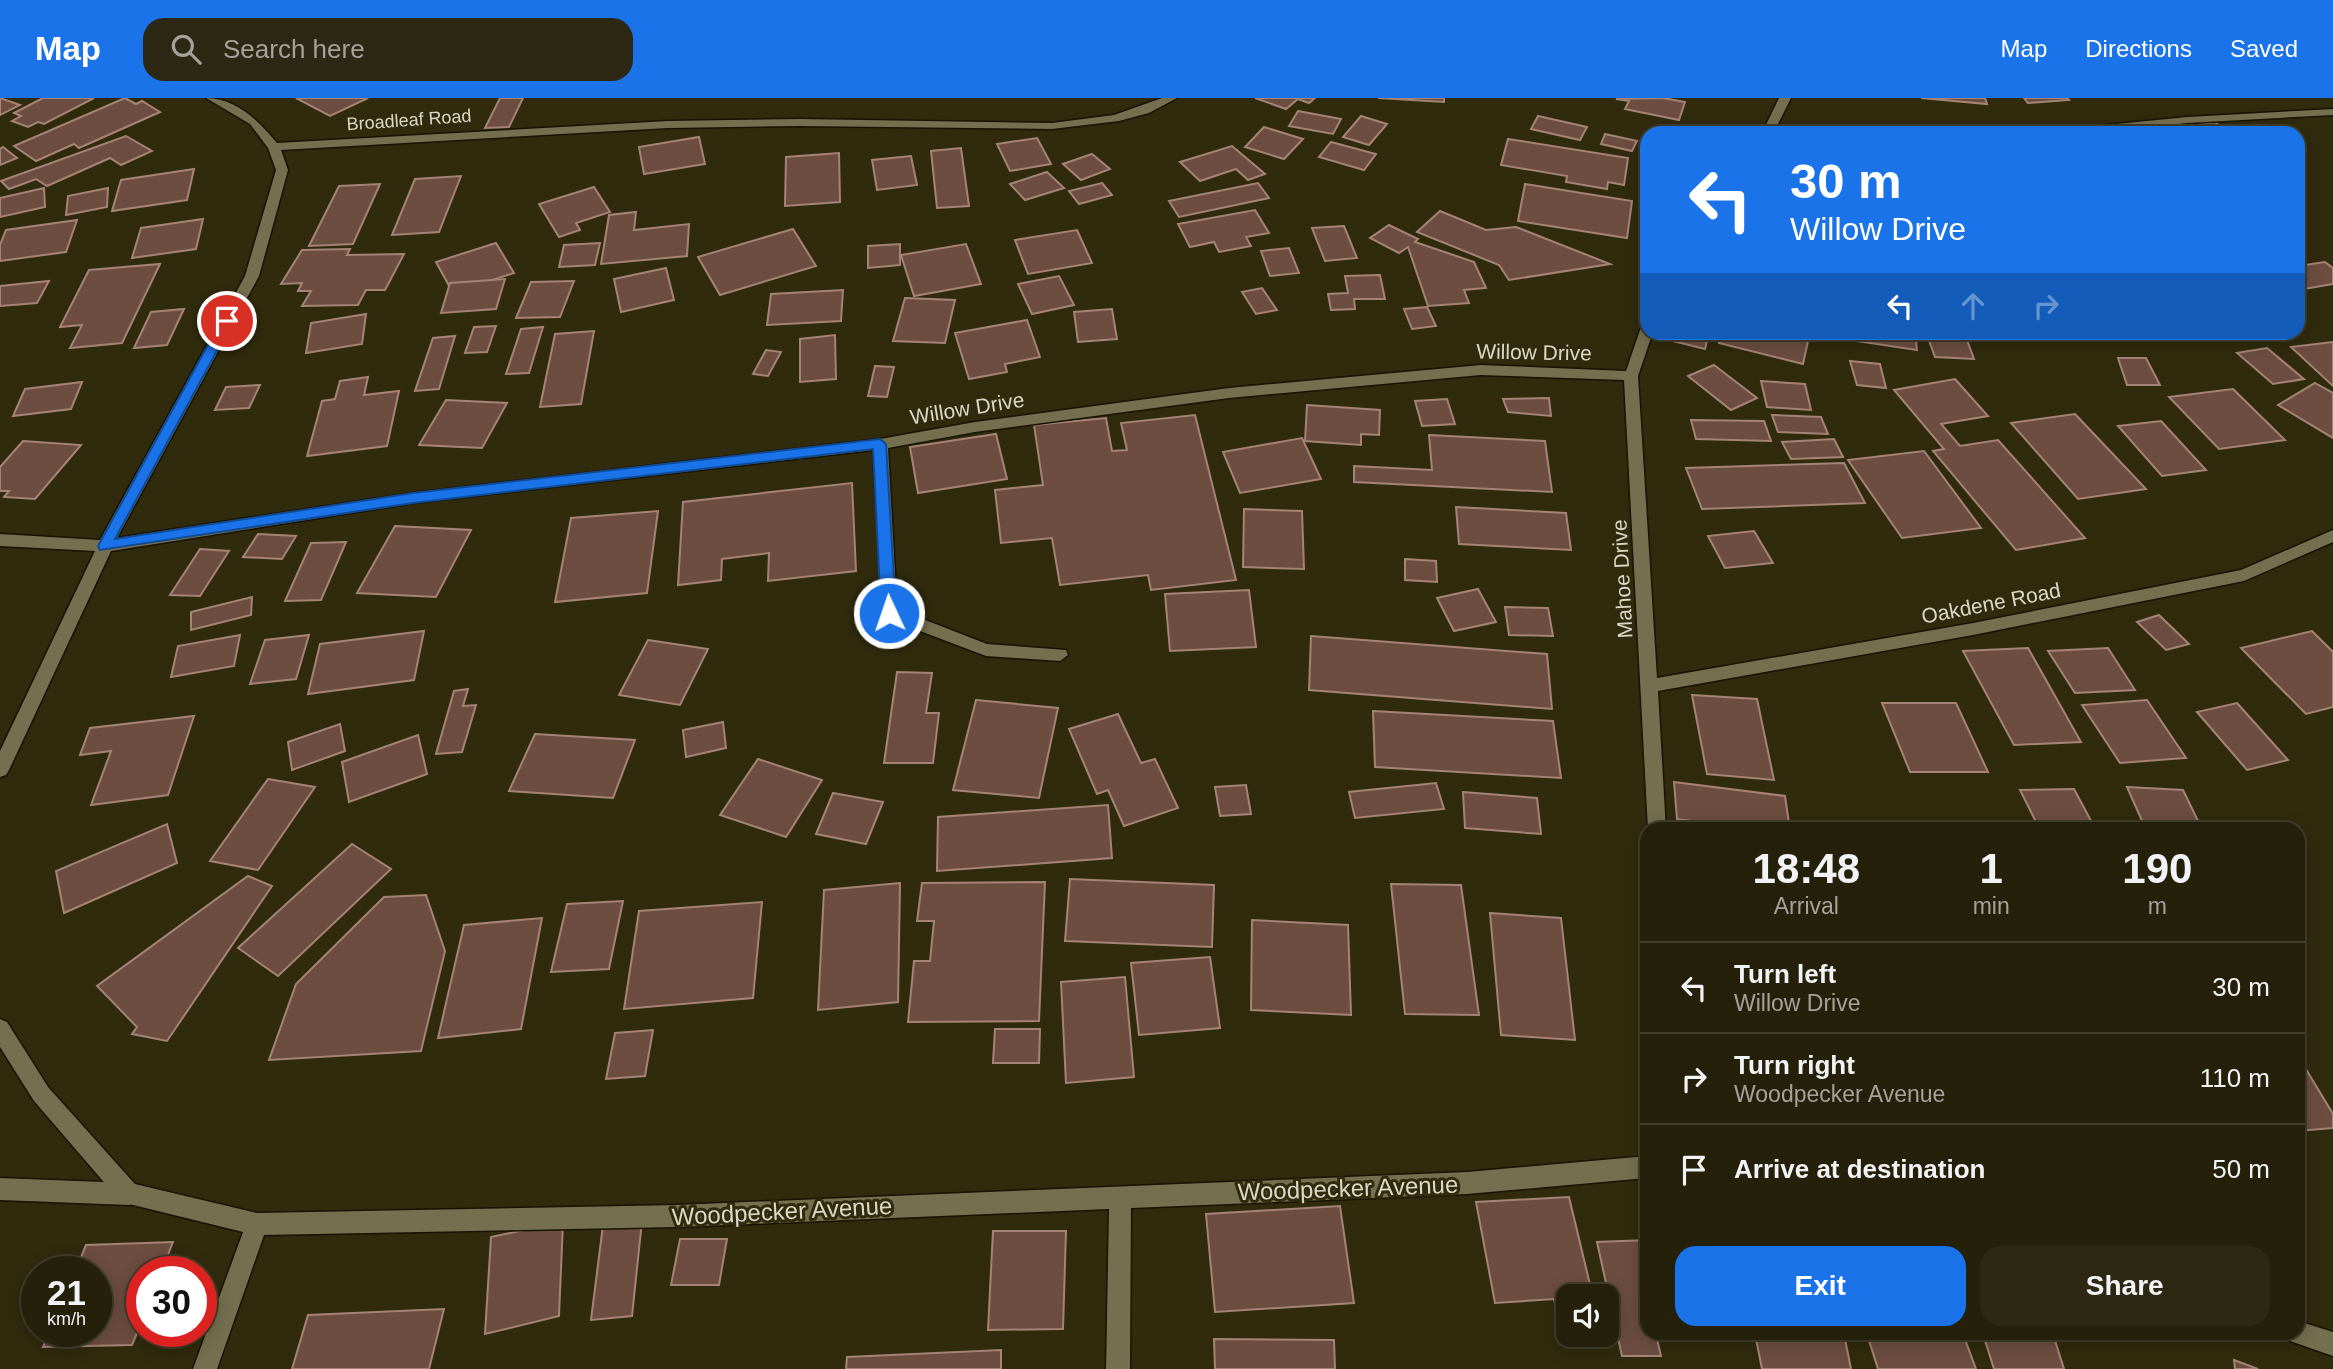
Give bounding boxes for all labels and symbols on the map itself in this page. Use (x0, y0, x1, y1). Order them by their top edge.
street label: Broadleaf Road (346, 106, 472, 134)
pin (197, 291, 257, 351)
street label: Willow Drive (1476, 339, 1592, 365)
street label: Willow Drive (908, 388, 1026, 428)
street label: Mahoe Drive (1607, 519, 1637, 639)
position arrow (852, 576, 926, 650)
street label: Oakdene Road (1919, 578, 2063, 628)
street label: Woodpecker Avenue (1237, 1171, 1459, 1205)
street label: Woodpecker Avenue (671, 1192, 893, 1230)
speed limit sign: 30 (126, 1256, 217, 1347)

